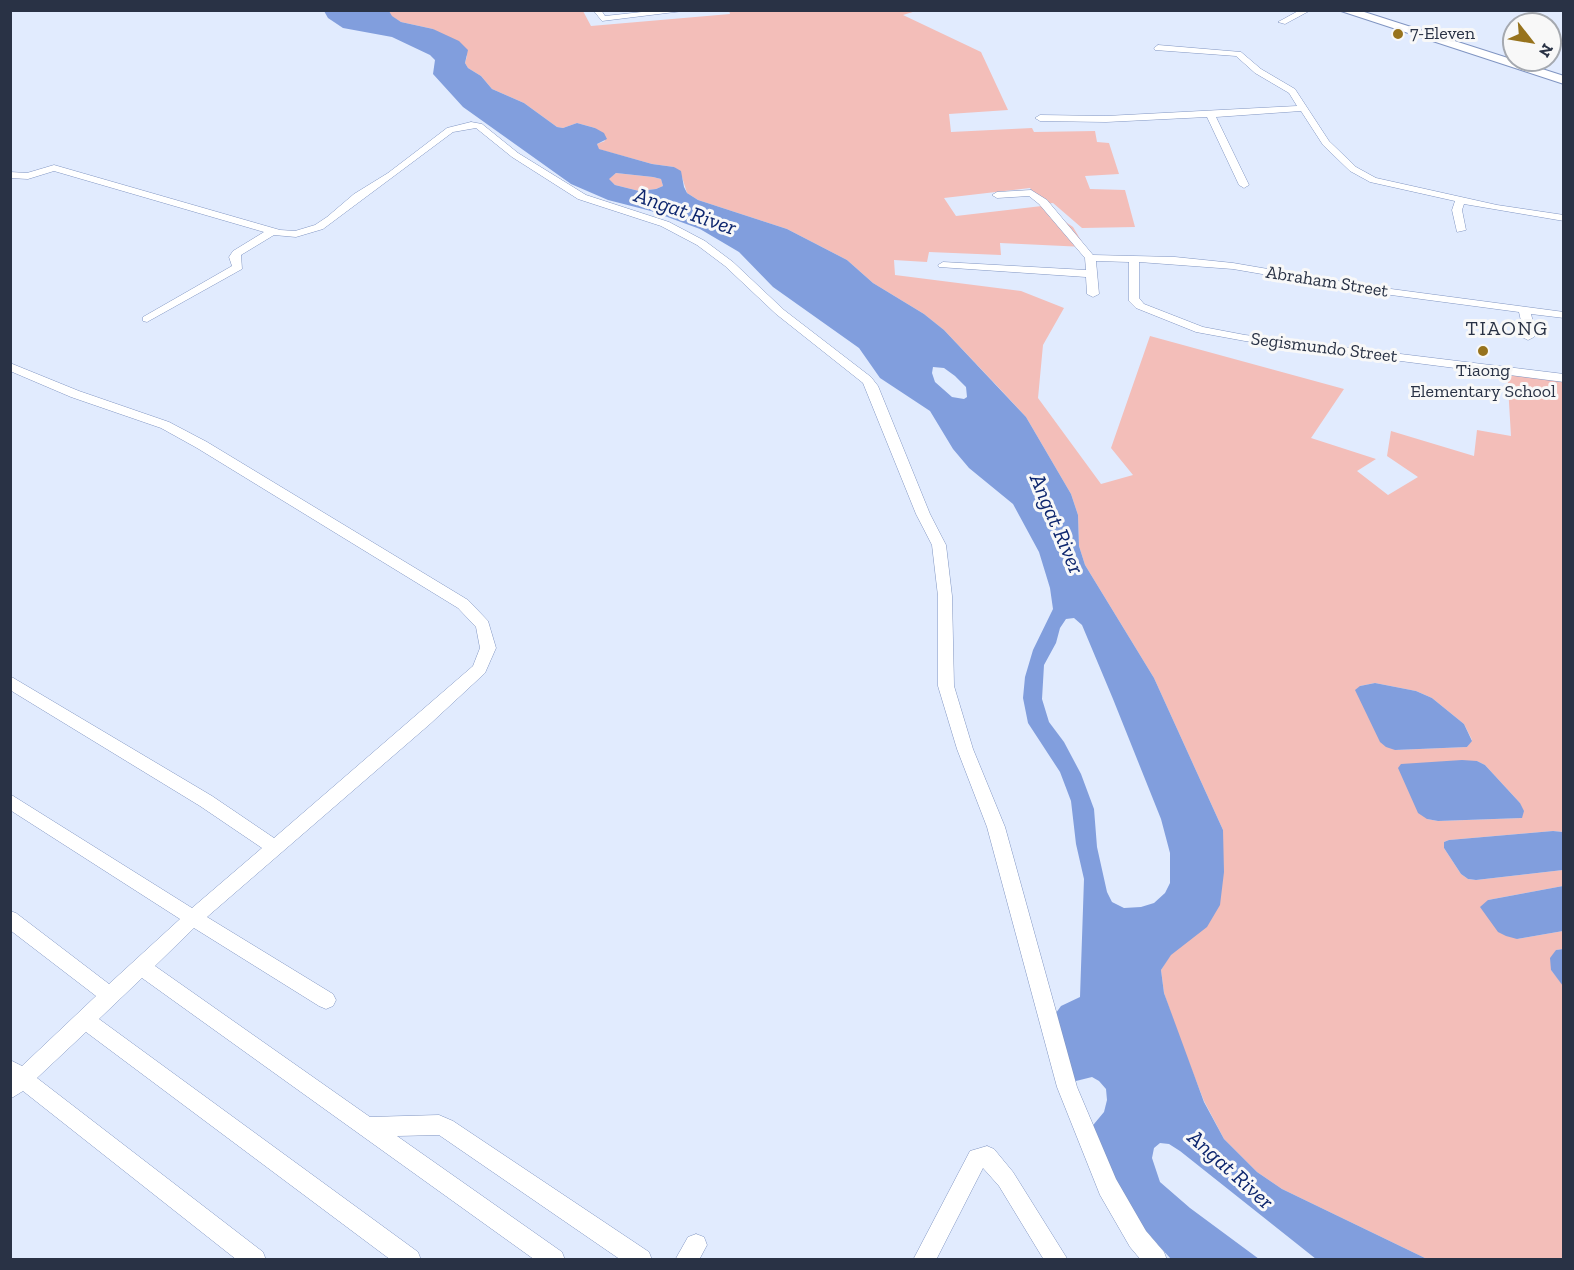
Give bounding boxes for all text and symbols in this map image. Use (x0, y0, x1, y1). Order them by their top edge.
north arrow (1502, 12, 1562, 72)
place label: 7-Eleven (1410, 23, 1475, 45)
marker: 7-Eleven (1391, 27, 1405, 41)
text: N (1535, 40, 1557, 61)
water label: Angat River (631, 182, 739, 242)
street label: Abraham Street (1264, 262, 1390, 302)
district label: TIAONG (1466, 317, 1548, 341)
street label: Segismundo Street (1250, 328, 1398, 368)
marker: Tiaong Elementary School (1476, 344, 1490, 358)
place label: Tiaong Elementary School (1410, 360, 1556, 403)
water label: Angat River (1023, 470, 1089, 578)
water label: Angat River (1182, 1125, 1278, 1215)

